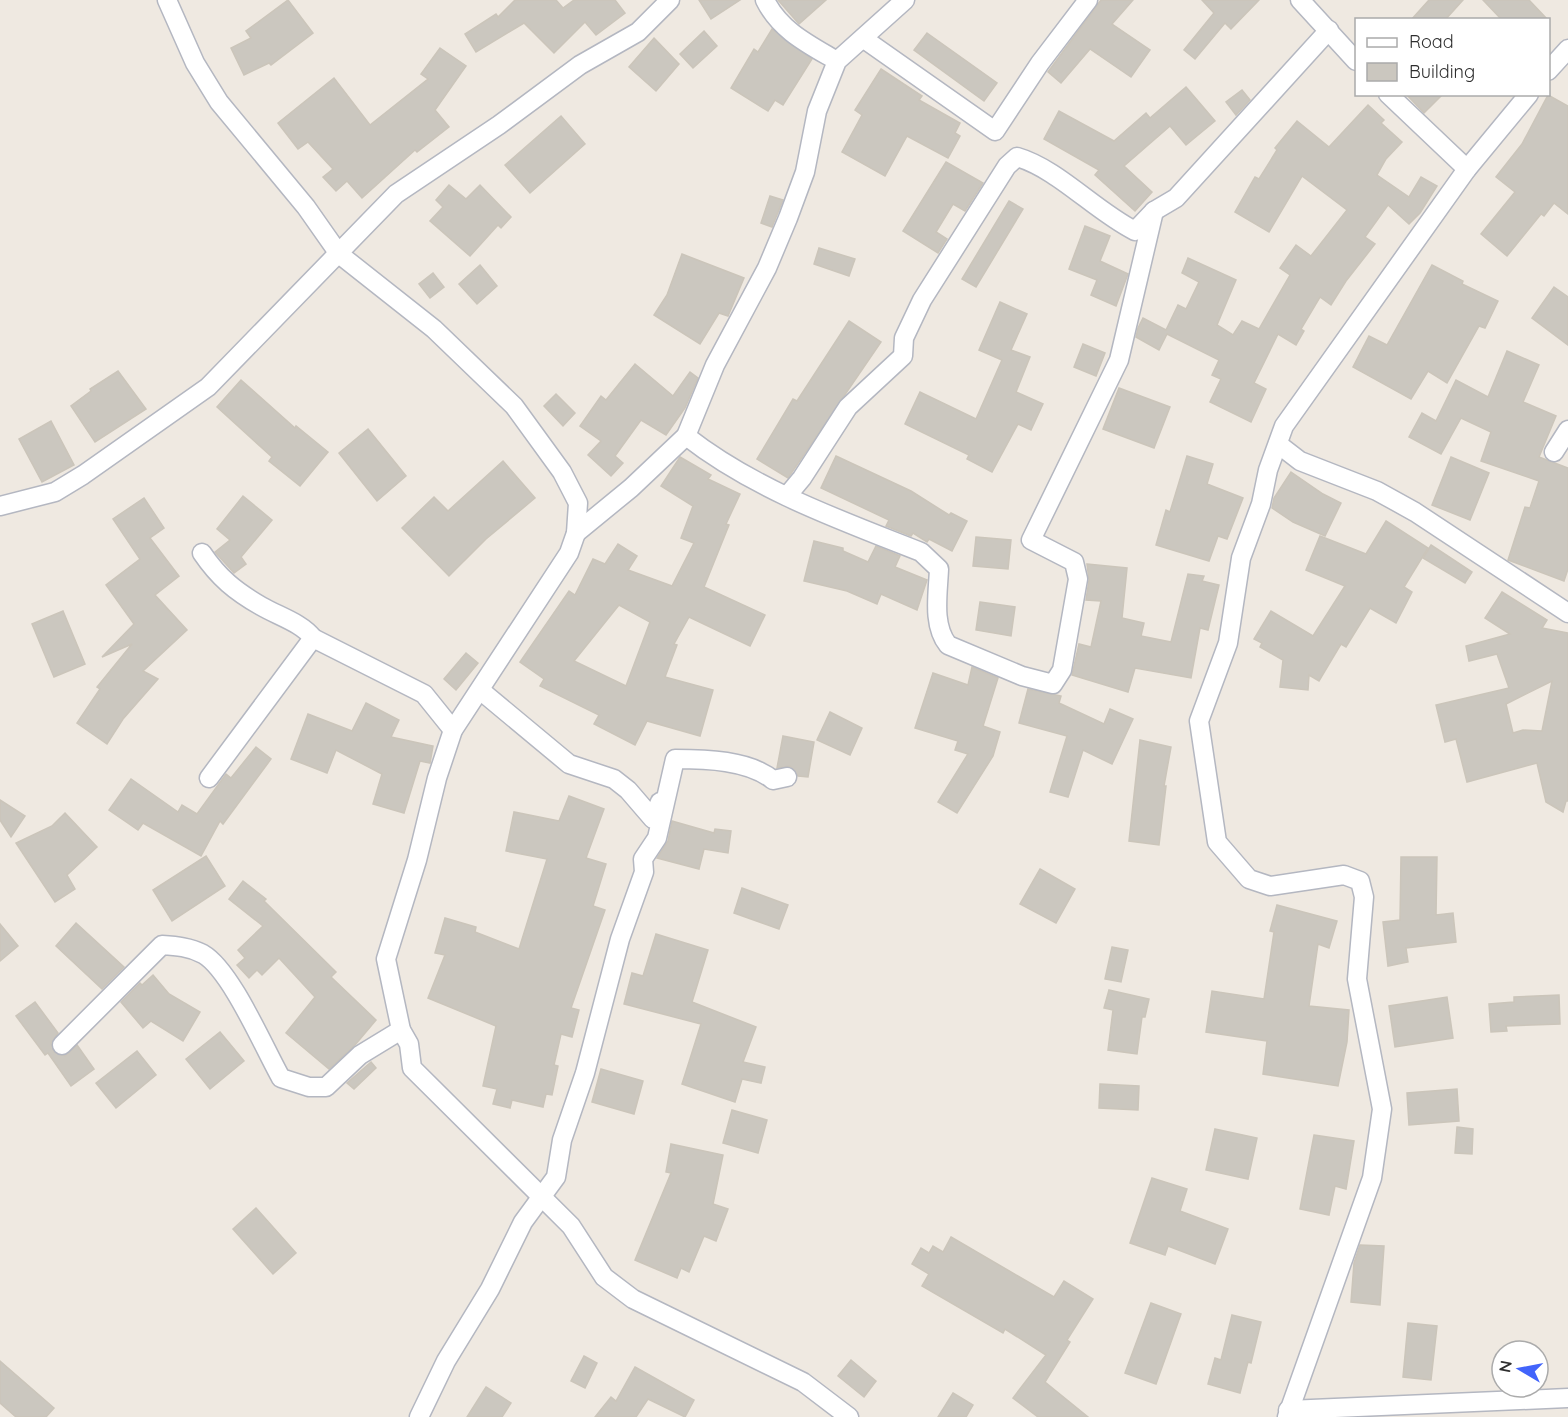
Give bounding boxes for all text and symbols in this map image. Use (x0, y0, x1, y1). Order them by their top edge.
legend (1355, 18, 1550, 96)
text: Road (1409, 30, 1454, 53)
text: Building (1409, 60, 1475, 83)
north arrow (1490, 1339, 1550, 1399)
text: N (1494, 1359, 1516, 1374)

